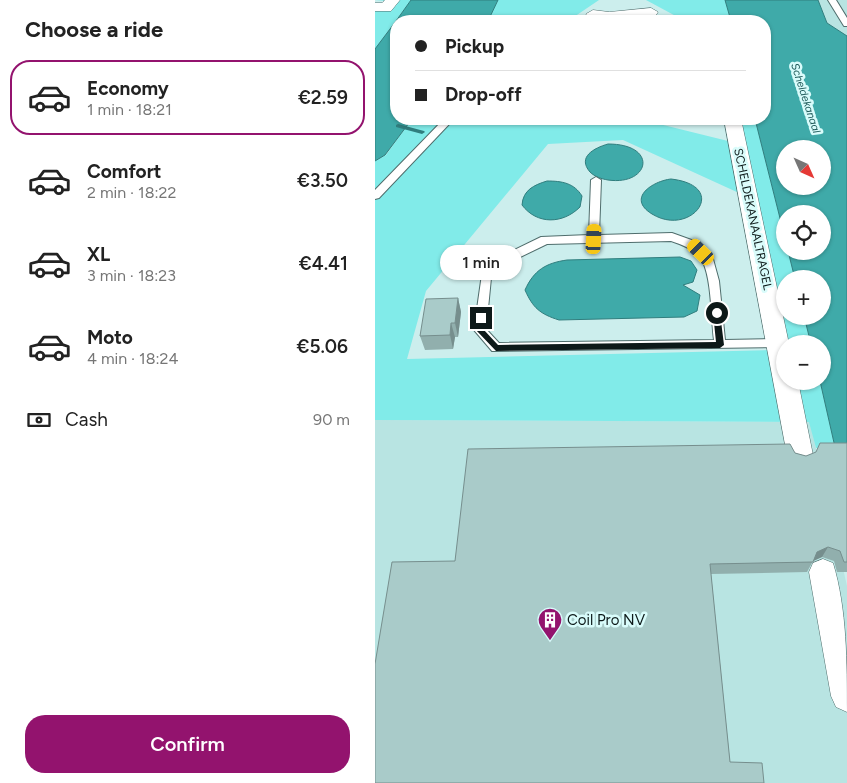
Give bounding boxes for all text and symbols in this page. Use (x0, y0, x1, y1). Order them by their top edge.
text: Choose a ride (25, 16, 163, 43)
text: Pickup (445, 35, 504, 58)
water label: Scheldekanaal (788, 61, 823, 135)
icon: car (27, 75, 72, 120)
text: Economy (87, 77, 169, 100)
text: Drop-off (445, 83, 522, 106)
text: €2.59 (298, 86, 348, 109)
text: 1 min · 18:21 (87, 100, 172, 119)
north arrow (776, 140, 831, 195)
map controls (776, 140, 831, 390)
street label: SCHELDEKANAALTRAGEL (731, 147, 775, 292)
icon: car (27, 158, 72, 203)
text: Comfort (87, 160, 162, 183)
text: €3.50 (297, 169, 348, 192)
text: 2 min · 18:22 (87, 183, 177, 202)
button: locate (776, 205, 831, 260)
car (585, 224, 602, 254)
car (685, 236, 717, 268)
icon: car (27, 241, 72, 286)
text: XL (87, 243, 110, 266)
callout: 1 min (440, 246, 522, 280)
text: €4.41 (299, 252, 348, 275)
text: 1 min (462, 253, 500, 272)
text: 3 min · 18:23 (87, 266, 176, 285)
button: + (776, 270, 831, 325)
route start (706, 302, 728, 324)
route end (470, 307, 492, 329)
icon: car (27, 324, 72, 369)
text: Moto (87, 326, 133, 349)
text: €5.06 (296, 335, 348, 358)
button: − (776, 335, 831, 390)
text: 4 min · 18:24 (87, 349, 178, 368)
icon: cash (25, 406, 53, 434)
text: Cash (65, 408, 108, 431)
text: 90 m (313, 410, 350, 429)
building icon: Coil Pro NV (537, 607, 563, 641)
place label: Coil Pro NV (567, 611, 646, 629)
button: Confirm (25, 715, 350, 773)

